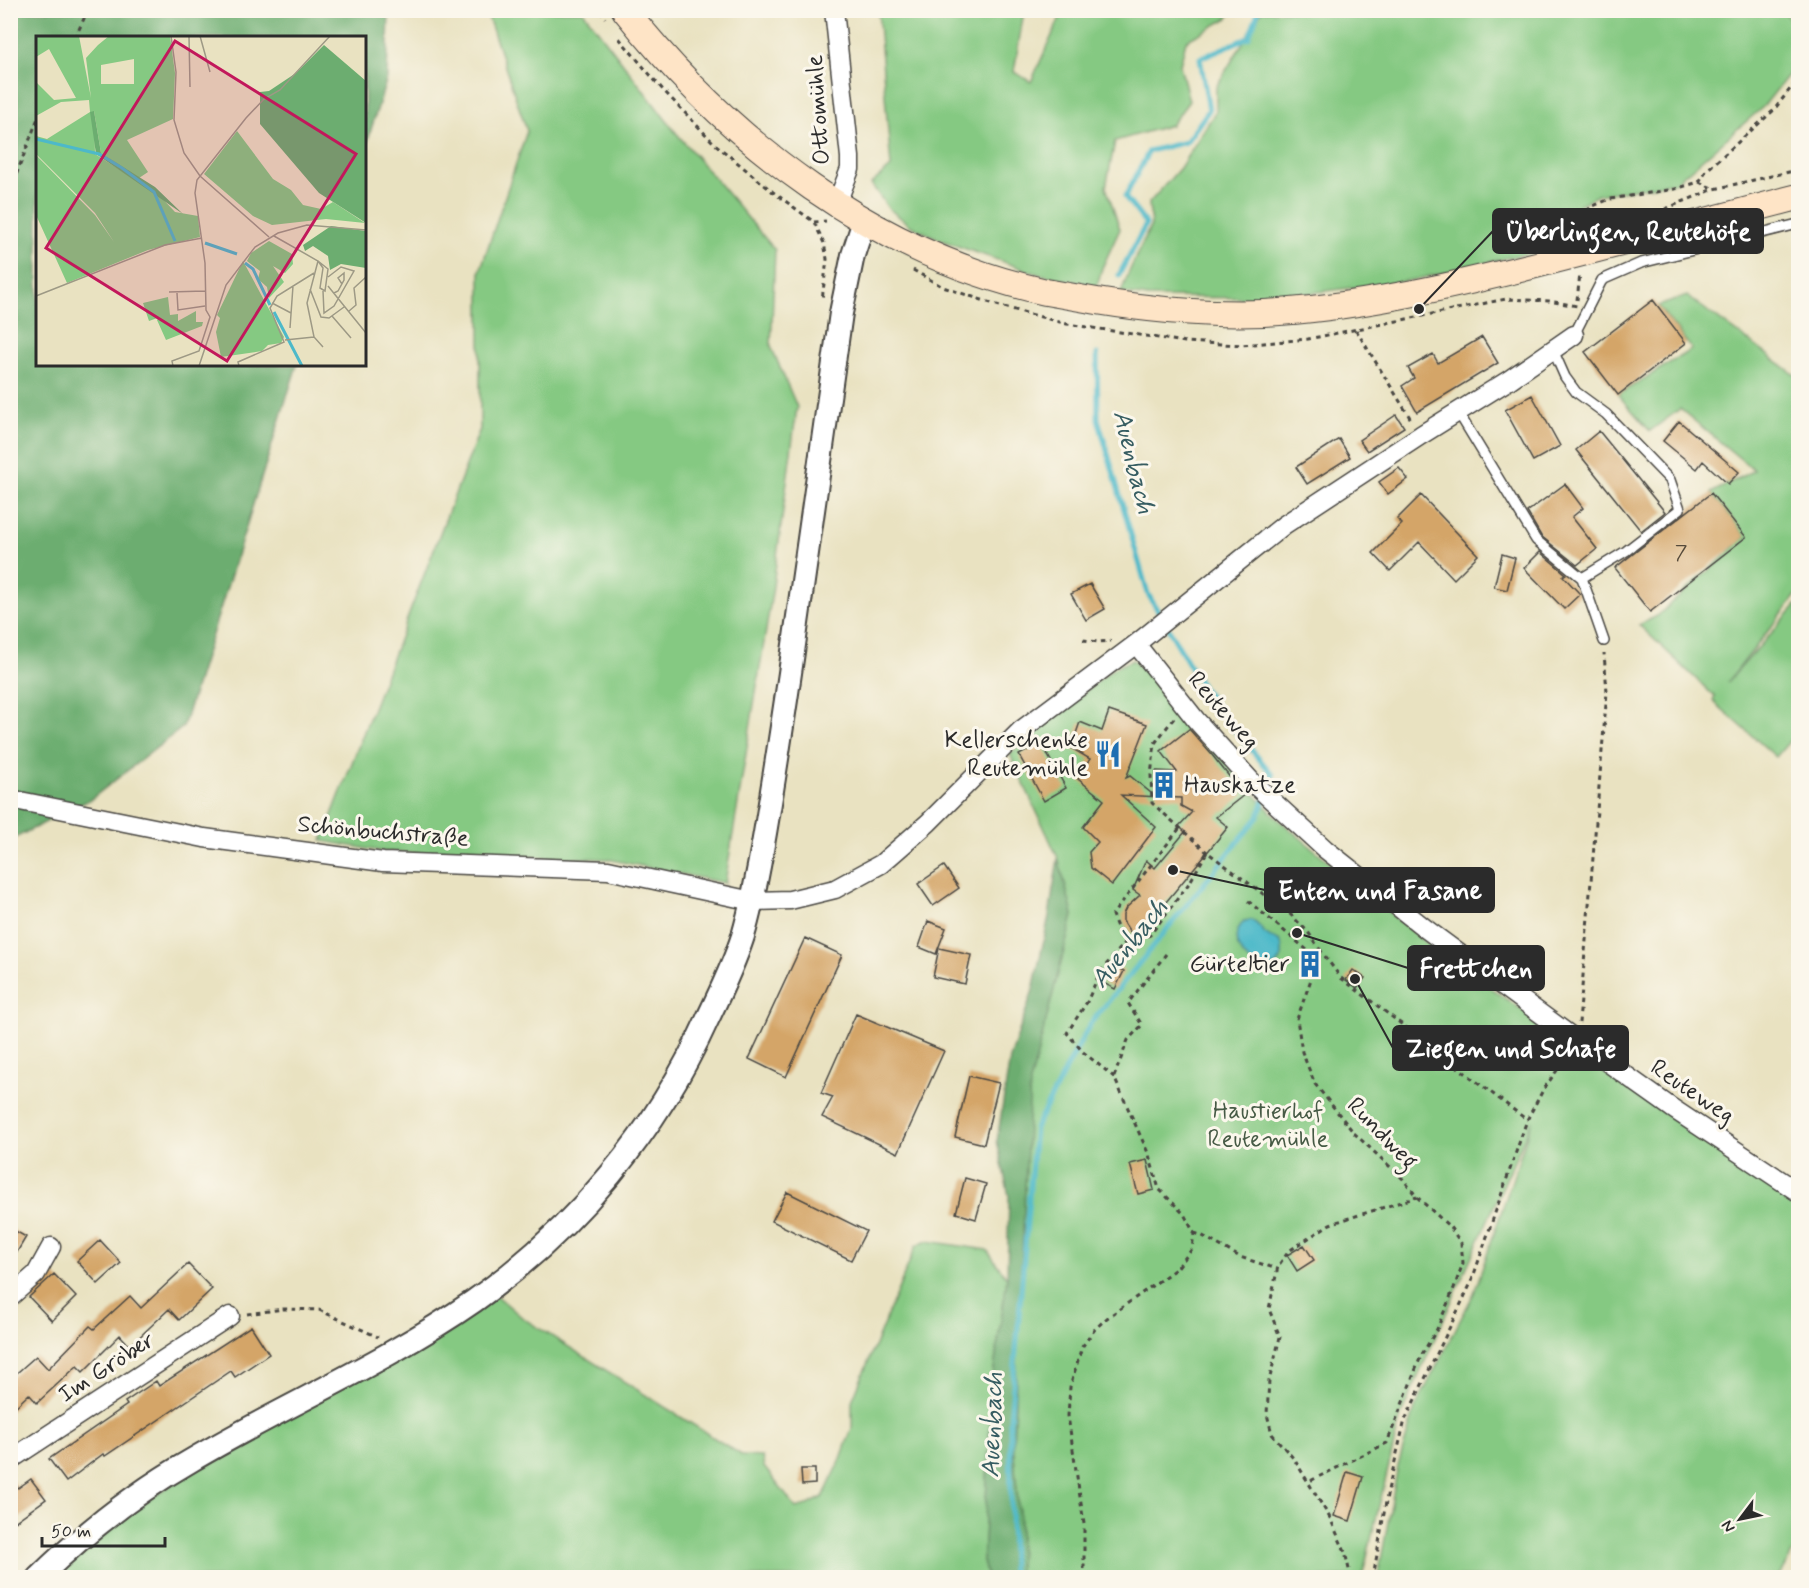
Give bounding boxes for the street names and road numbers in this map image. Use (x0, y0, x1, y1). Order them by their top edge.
street label: Ottomühle (800, 54, 838, 166)
street label: Reuteweg (1180, 665, 1266, 757)
street label: Schönbuchstraße (296, 809, 470, 855)
street label: Reuteweg (1644, 1053, 1740, 1131)
street label: Rundweg (1337, 1091, 1424, 1179)
street label: Im Gröber (53, 1325, 161, 1411)

